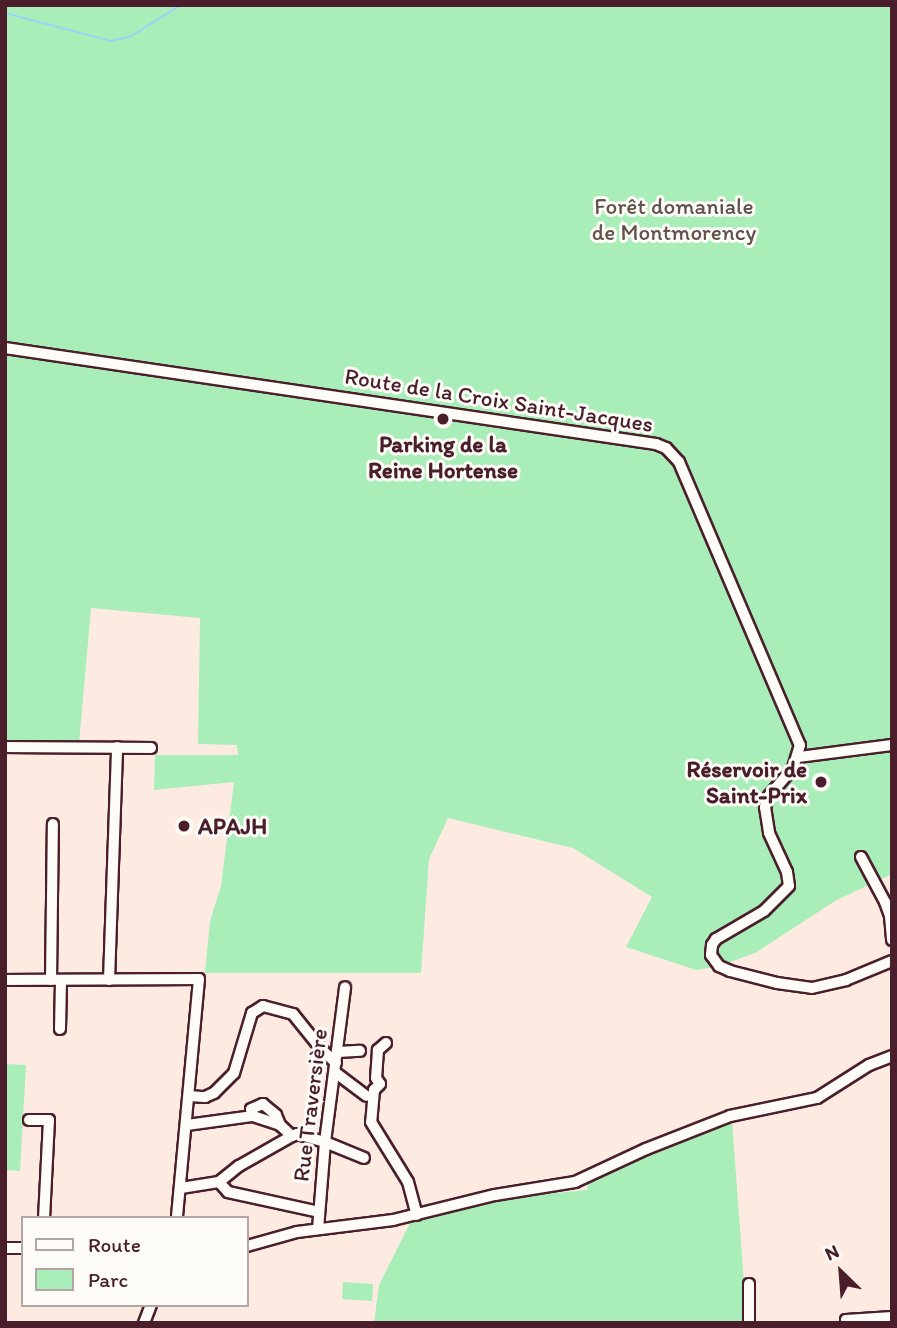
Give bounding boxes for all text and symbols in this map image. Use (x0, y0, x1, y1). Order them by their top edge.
park label: Forêt domaniale de Montmorency (591, 192, 757, 246)
street label: Route de la Croix Saint-Jacques (342, 362, 656, 438)
marker: Parking de la Reine Hortense (435, 411, 451, 427)
place label: Parking de la Reine Hortense (368, 430, 518, 484)
place label: Réservoir de Saint-Prix (686, 755, 807, 809)
marker: Réservoir de Saint-Prix (813, 774, 829, 790)
place label: APAJH (198, 812, 267, 840)
marker: APAJH (176, 818, 192, 834)
street label: Rue Traversière (287, 1028, 333, 1182)
legend (21, 1216, 248, 1307)
text: Route (88, 1232, 141, 1257)
north arrow (806, 1237, 876, 1307)
text: N (821, 1239, 843, 1266)
text: Parc (88, 1267, 128, 1292)

